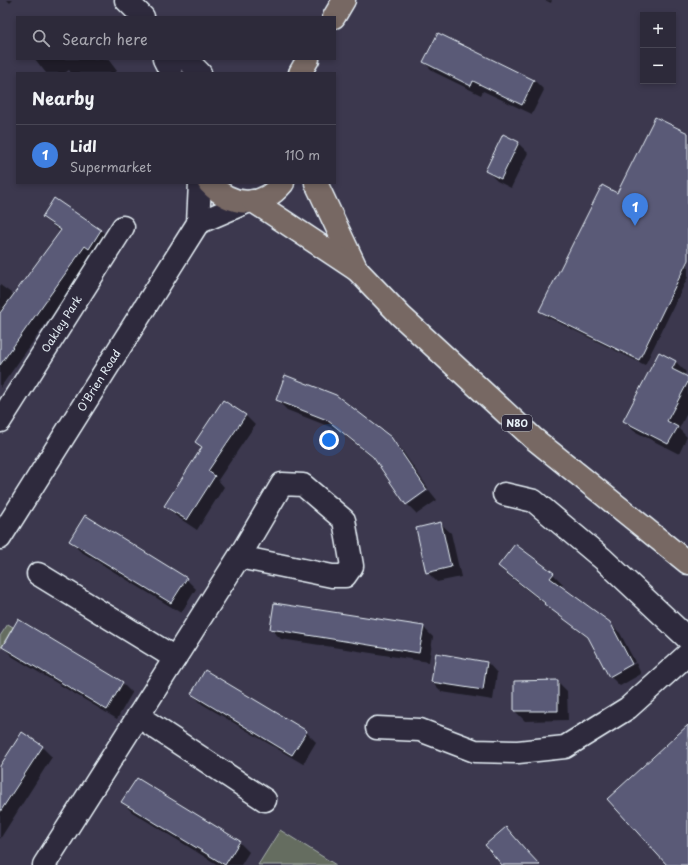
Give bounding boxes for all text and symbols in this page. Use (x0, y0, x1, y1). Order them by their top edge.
map controls (640, 12, 676, 84)
button: + (640, 12, 676, 48)
search box (16, 16, 336, 60)
icon: search (30, 27, 52, 49)
text: Search here (62, 27, 148, 50)
button: − (640, 48, 676, 84)
text: Nearby (32, 85, 94, 111)
text: Lidl (70, 134, 97, 157)
text: 1 (42, 145, 48, 164)
text: 110 m (285, 145, 320, 164)
text: Supermarket (70, 157, 152, 176)
pin: 1 (622, 193, 648, 226)
street label: Oakley Park (37, 291, 86, 356)
street label: O'Brien Road (73, 346, 125, 415)
road number: N80 (502, 415, 532, 431)
your location (319, 430, 339, 450)

